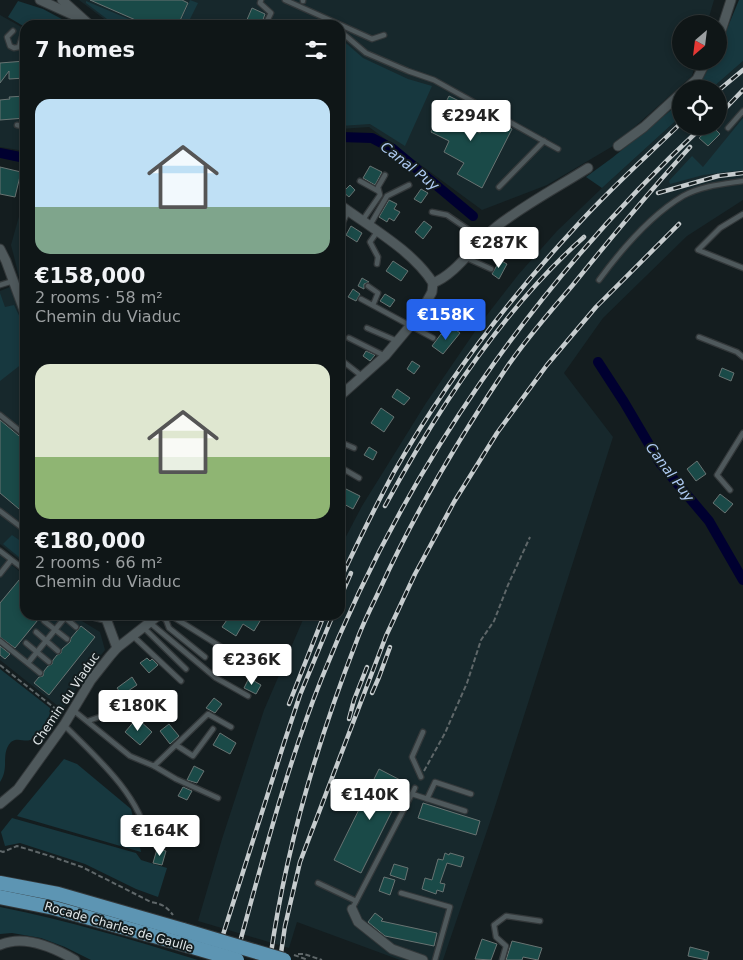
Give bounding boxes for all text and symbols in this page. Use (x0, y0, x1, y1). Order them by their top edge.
north arrow (672, 15, 728, 70)
map controls (672, 15, 727, 135)
icon: filters (302, 36, 330, 64)
text: 7 homes (35, 38, 135, 62)
button: locate (672, 80, 727, 135)
pin: €294K (436, 100, 506, 142)
text: €294K (443, 106, 499, 125)
icon: home (138, 132, 228, 222)
water label: Canal Puy (378, 138, 443, 194)
pin: €287K (464, 226, 534, 269)
text: €287K (471, 233, 527, 252)
text: €158,000 (35, 264, 145, 288)
text: 2 rooms · 58 m² (35, 288, 163, 307)
pin: €158K (411, 298, 481, 341)
text: €158K (418, 305, 474, 324)
text: Chemin du Viaduc (35, 307, 181, 326)
icon: home (138, 397, 228, 487)
water label: Canal Puy (643, 439, 698, 505)
text: €180,000 (35, 529, 145, 553)
text: 2 rooms · 66 m² (35, 553, 163, 572)
text: Chemin du Viaduc (35, 572, 181, 591)
pin: €236K (217, 644, 287, 686)
street label: Chemin du Viaduc (30, 650, 102, 748)
text: €236K (224, 650, 280, 669)
pin: €180K (103, 690, 173, 732)
text: €180K (110, 696, 166, 715)
pin: €140K (335, 778, 405, 821)
text: €140K (342, 785, 398, 804)
pin: €164K (125, 814, 195, 857)
text: €164K (132, 821, 188, 840)
street label: Rocade Charles de Gaulle (43, 899, 195, 955)

